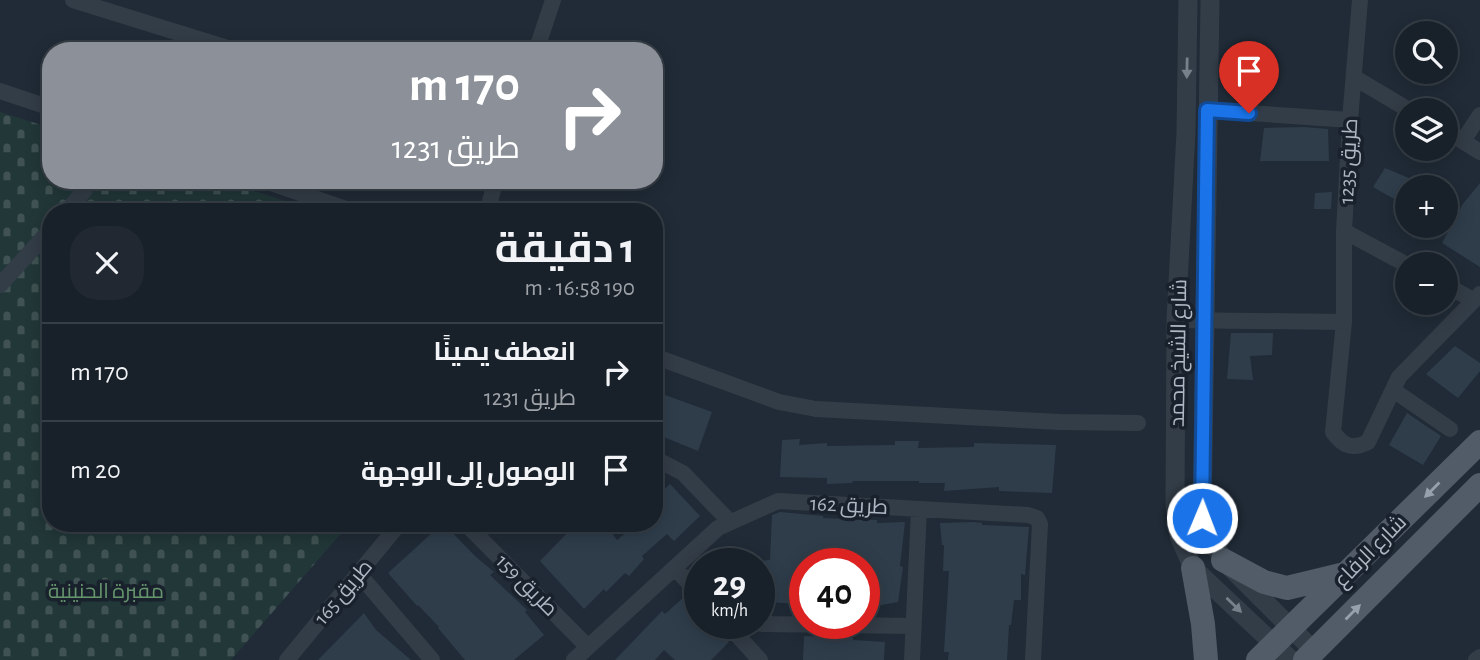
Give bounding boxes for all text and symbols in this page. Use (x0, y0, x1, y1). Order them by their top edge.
map controls (1395, 21, 1458, 315)
button: search (1395, 21, 1458, 84)
pin (1219, 41, 1279, 113)
icon: arrive (1230, 52, 1268, 90)
one-way arrow (1181, 57, 1193, 79)
text: 170 m (409, 61, 520, 110)
icon: right (544, 70, 635, 161)
button: layers (1395, 98, 1458, 161)
street label: طريق 1235 (1336, 118, 1363, 204)
text: طريق 1231 (392, 132, 520, 164)
button: + (1395, 175, 1458, 238)
button: close (70, 226, 144, 300)
text: 1 دقيقة (495, 228, 635, 270)
button: − (1395, 252, 1458, 315)
text: 190 m · 16:58 (525, 277, 635, 300)
street label: شارع الشيخ محمد (1167, 279, 1193, 427)
text: انعطف يمينًا (433, 339, 576, 365)
icon: right (597, 353, 635, 391)
text: 170 m (70, 359, 129, 385)
text: طريق 1231 (484, 387, 576, 410)
icon: arrive (597, 451, 635, 489)
text: 20 m (70, 457, 121, 483)
text: الوصول إلى الوجهة (361, 459, 576, 485)
position arrow (1165, 481, 1239, 555)
one-way arrow (1424, 481, 1440, 498)
street label: طريق 162 (809, 493, 889, 520)
street label: شارع الرفاع (1330, 511, 1413, 594)
speed limit sign: 40 (789, 548, 880, 639)
street label: طريق 159 (490, 551, 561, 622)
street label: طريق 165 (310, 556, 378, 630)
text: 29 (713, 567, 746, 602)
park label: مقبرة الحنينية (48, 581, 164, 603)
one-way arrow (1225, 597, 1242, 613)
text: km/h (711, 602, 748, 620)
one-way arrow (1345, 604, 1361, 620)

